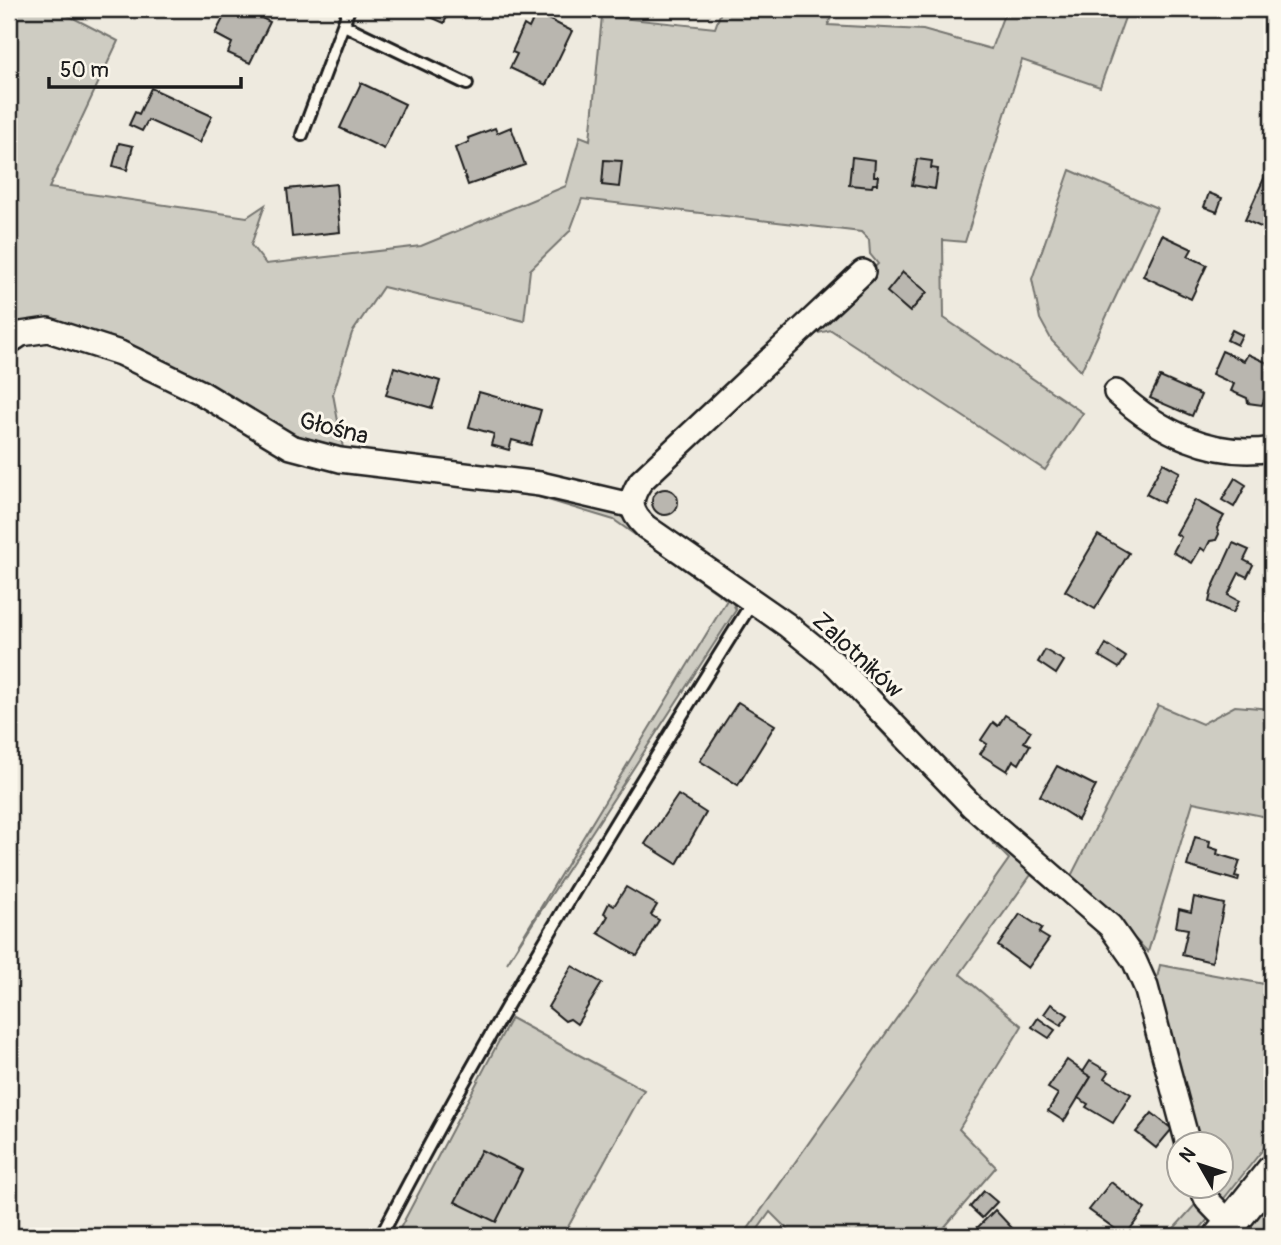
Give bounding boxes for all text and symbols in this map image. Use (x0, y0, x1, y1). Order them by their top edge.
scale bar (49, 46, 242, 90)
text: 50 m (60, 57, 109, 84)
street label: Głośna (296, 406, 371, 451)
street label: Zalotników (806, 606, 909, 705)
north arrow (1166, 1130, 1236, 1200)
text: N (1174, 1142, 1201, 1167)

